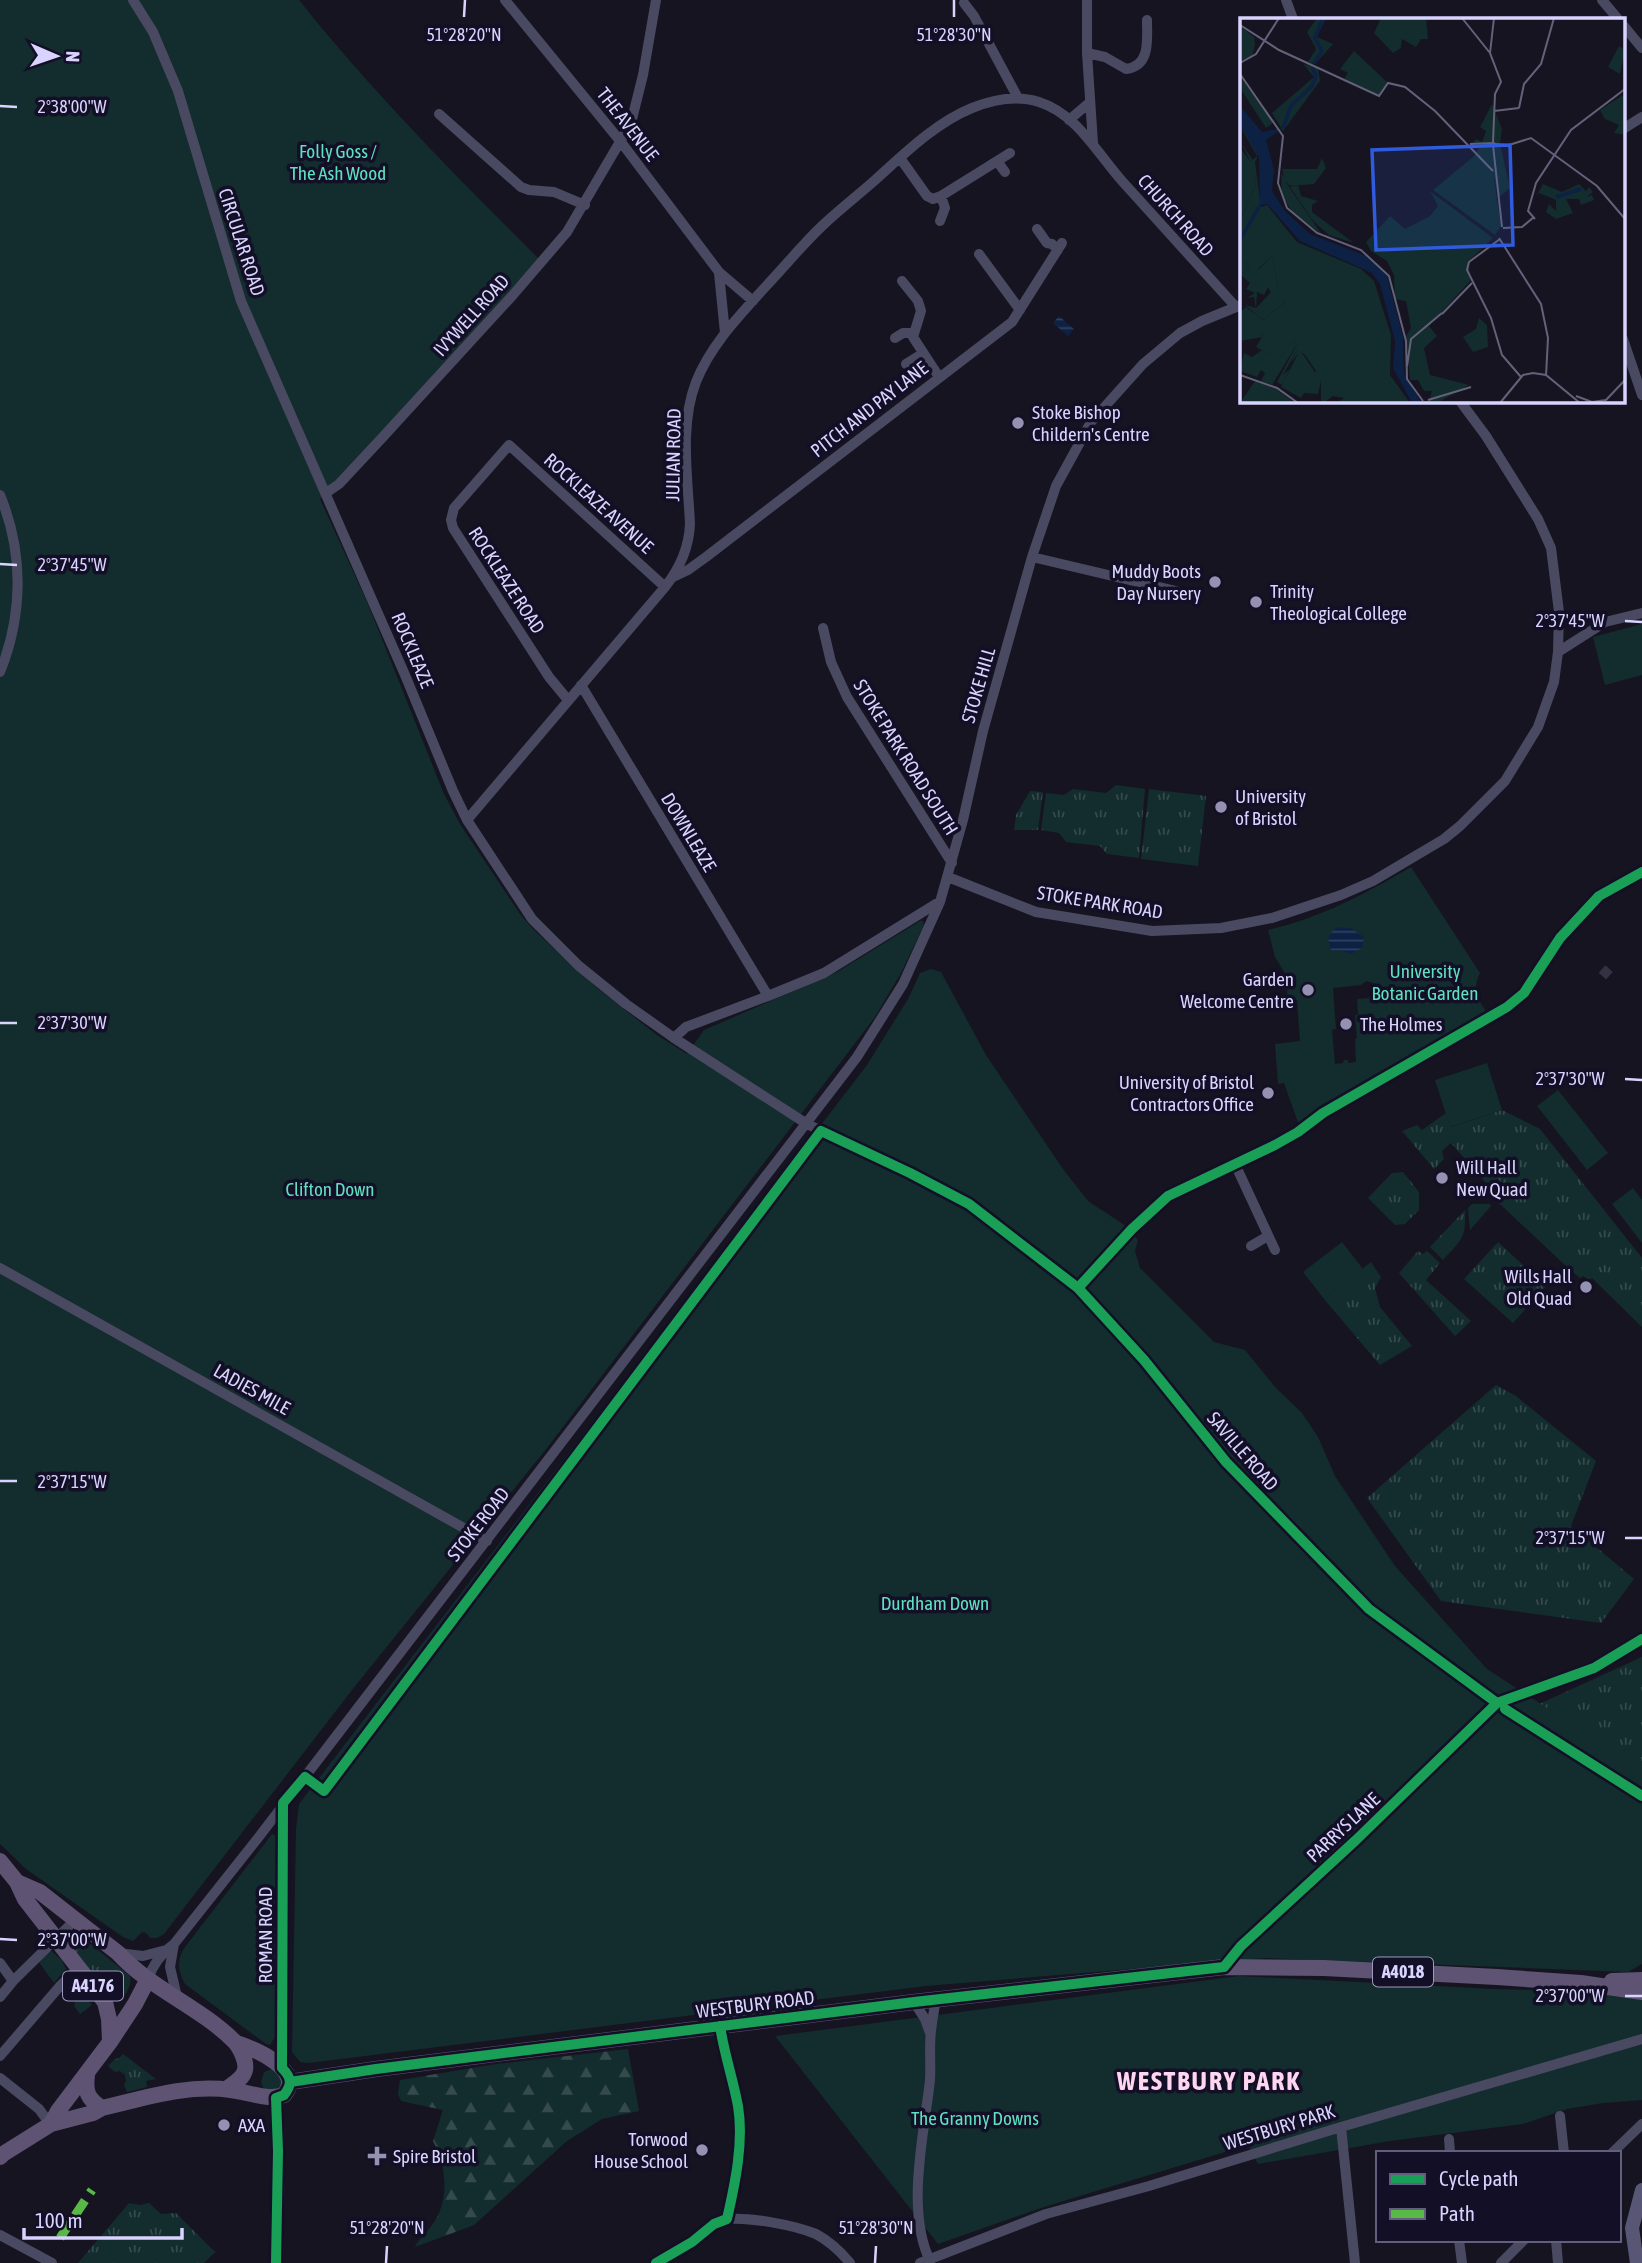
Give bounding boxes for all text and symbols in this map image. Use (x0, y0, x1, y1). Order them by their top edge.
inset map (1240, 18, 1624, 402)
north arrow (21, 21, 91, 91)
text: 51°28'20"N (426, 24, 502, 45)
text: 51°28'30"N (916, 24, 992, 45)
text: N (62, 51, 84, 63)
street label: THE AVENUE (593, 83, 663, 165)
text: 2°38'00"W (37, 96, 107, 117)
park label: Folly Goss / The Ash Wood (290, 140, 386, 184)
street label: CHURCH ROAD (1133, 169, 1219, 261)
street label: CIRCULAR ROAD (214, 186, 270, 298)
street label: IVYWELL ROAD (429, 270, 513, 360)
street label: PITCH AND PAY LANE (806, 357, 932, 461)
place label: Stoke Bishop Childern's Centre (1032, 401, 1150, 445)
street label: JULIAN ROAD (661, 408, 685, 502)
marker: Stoke Bishop Childern's Centre (1010, 415, 1026, 431)
street label: ROCKLEAZE AVENUE (540, 448, 658, 558)
street label: ROCKLEAZE ROAD (464, 523, 550, 637)
text: 2°37'45"W (37, 554, 107, 575)
place label: Muddy Boots Day Nursery (1112, 560, 1201, 604)
marker: Muddy Boots Day Nursery (1207, 574, 1223, 590)
place label: Trinity Theological College (1270, 580, 1407, 624)
marker: Trinity Theological College (1248, 594, 1264, 610)
street label: ROCKLEAZE (387, 609, 439, 691)
text: 2°37'45"W (1535, 610, 1605, 631)
street label: STOKE HILL (957, 644, 999, 725)
street label: STOKE PARK ROAD SOUTH (849, 675, 963, 839)
place label: University of Bristol (1235, 785, 1306, 829)
street label: DOWNLEAZE (657, 789, 721, 875)
marker: University of Bristol (1213, 799, 1229, 815)
street label: STOKE PARK ROAD (1036, 881, 1164, 923)
park label: University Botanic Garden (1372, 960, 1478, 1004)
place label: Garden Welcome Centre (1180, 968, 1294, 1012)
marker: Garden Welcome Centre (1300, 982, 1316, 998)
text: 2°37'30"W (37, 1012, 107, 1033)
place label: The Holmes (1360, 1013, 1443, 1035)
marker: The Holmes (1338, 1016, 1354, 1032)
text: 2°37'30"W (1535, 1068, 1605, 1089)
place label: University of Bristol Contractors Office (1119, 1071, 1254, 1115)
marker: University of Bristol Contractors Office (1260, 1085, 1276, 1101)
place label: Will Hall New Quad (1456, 1156, 1528, 1200)
marker: Will Hall New Quad (1434, 1170, 1450, 1186)
park label: Clifton Down (285, 1178, 375, 1200)
place label: Wills Hall Old Quad (1505, 1265, 1572, 1309)
marker: Wills Hall Old Quad (1578, 1279, 1594, 1295)
street label: LADIES MILE (210, 1359, 294, 1419)
street label: SAVILLE ROAD (1203, 1407, 1283, 1495)
text: 2°37'15"W (37, 1471, 107, 1492)
street label: STOKE ROAD (442, 1483, 514, 1565)
text: 2°37'15"W (1535, 1527, 1605, 1548)
park label: Durdham Down (881, 1592, 989, 1614)
street label: PARRYS LANE (1302, 1788, 1384, 1866)
street label: ROMAN ROAD (254, 1887, 276, 1983)
text: 2°37'00"W (37, 1929, 107, 1950)
road number: A4018 (1373, 1958, 1433, 1986)
road number: A4176 (63, 1972, 123, 2000)
text: 2°37'00"W (1535, 1985, 1605, 2006)
street label: WESTBURY ROAD (695, 1986, 815, 2022)
district label: WESTBURY PARK (1116, 2066, 1301, 2096)
street label: WESTBURY PARK (1221, 2099, 1338, 2154)
park label: The Granny Downs (911, 2107, 1039, 2129)
place label: AXA (238, 2114, 266, 2136)
marker: AXA (216, 2117, 232, 2133)
place label: Torwood House School (594, 2128, 688, 2172)
marker: Torwood House School (694, 2142, 710, 2158)
place label: Spire Bristol (393, 2145, 476, 2167)
marker: Spire Bristol (367, 2146, 387, 2166)
legend (1376, 2151, 1621, 2242)
text: Cycle path (1439, 2166, 1518, 2190)
scale bar (24, 2196, 182, 2240)
text: Path (1439, 2201, 1475, 2225)
text: 100 m (35, 2208, 83, 2232)
text: 51°28'20"N (349, 2217, 425, 2238)
text: 51°28'30"N (838, 2217, 914, 2238)

